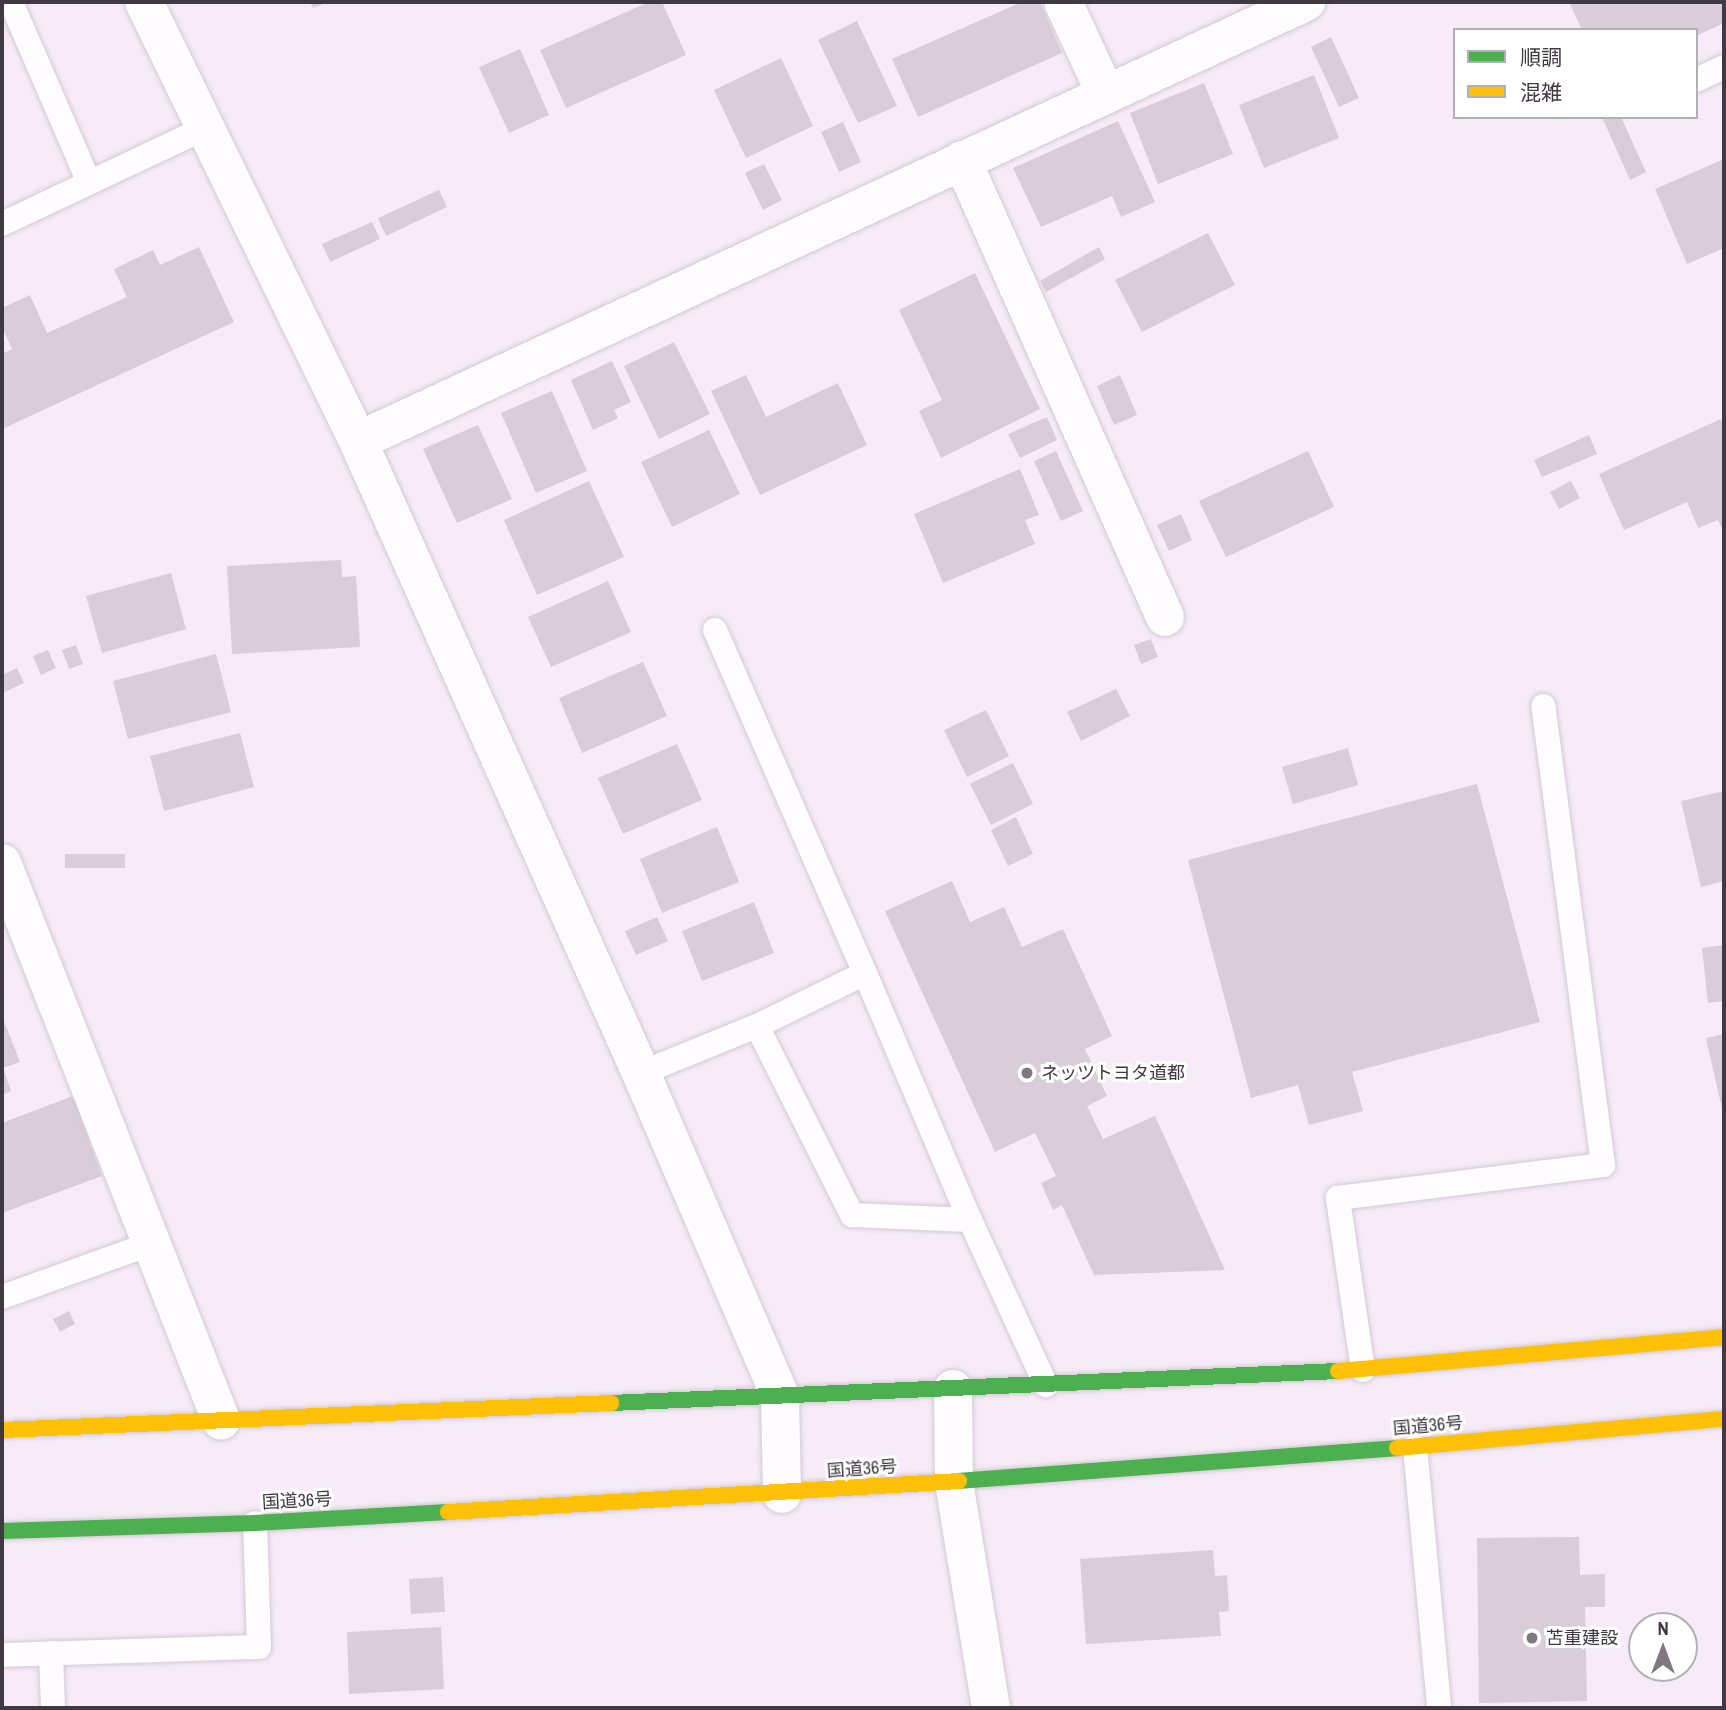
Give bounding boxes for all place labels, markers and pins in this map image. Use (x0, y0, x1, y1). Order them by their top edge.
place label: ネッツトヨタ道都 (1041, 1062, 1185, 1084)
marker: ネッツトヨタ道都 (1019, 1065, 1035, 1081)
place label: 苫重建設 (1546, 1627, 1618, 1649)
marker: 苫重建設 (1524, 1630, 1540, 1646)

